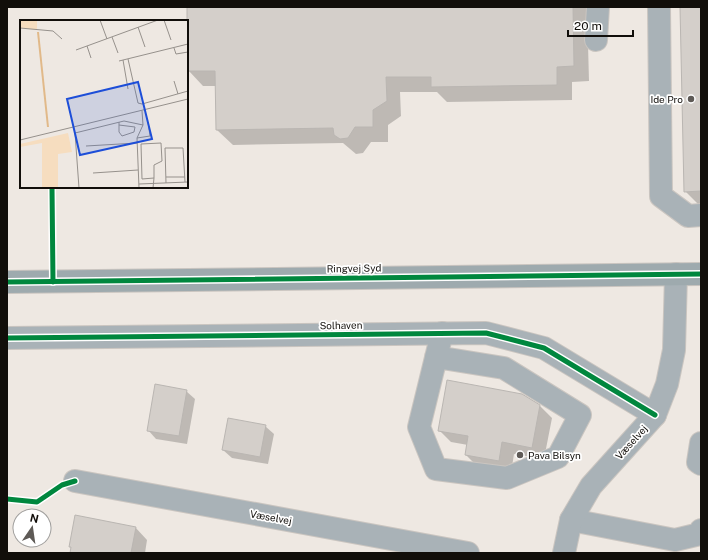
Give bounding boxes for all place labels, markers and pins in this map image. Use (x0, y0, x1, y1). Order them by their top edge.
place label: Ide Pro (650, 93, 683, 105)
marker: Ide Pro (686, 94, 696, 104)
place label: Pava Bilsyn (528, 449, 581, 461)
marker: Pava Bilsyn (515, 450, 525, 460)

